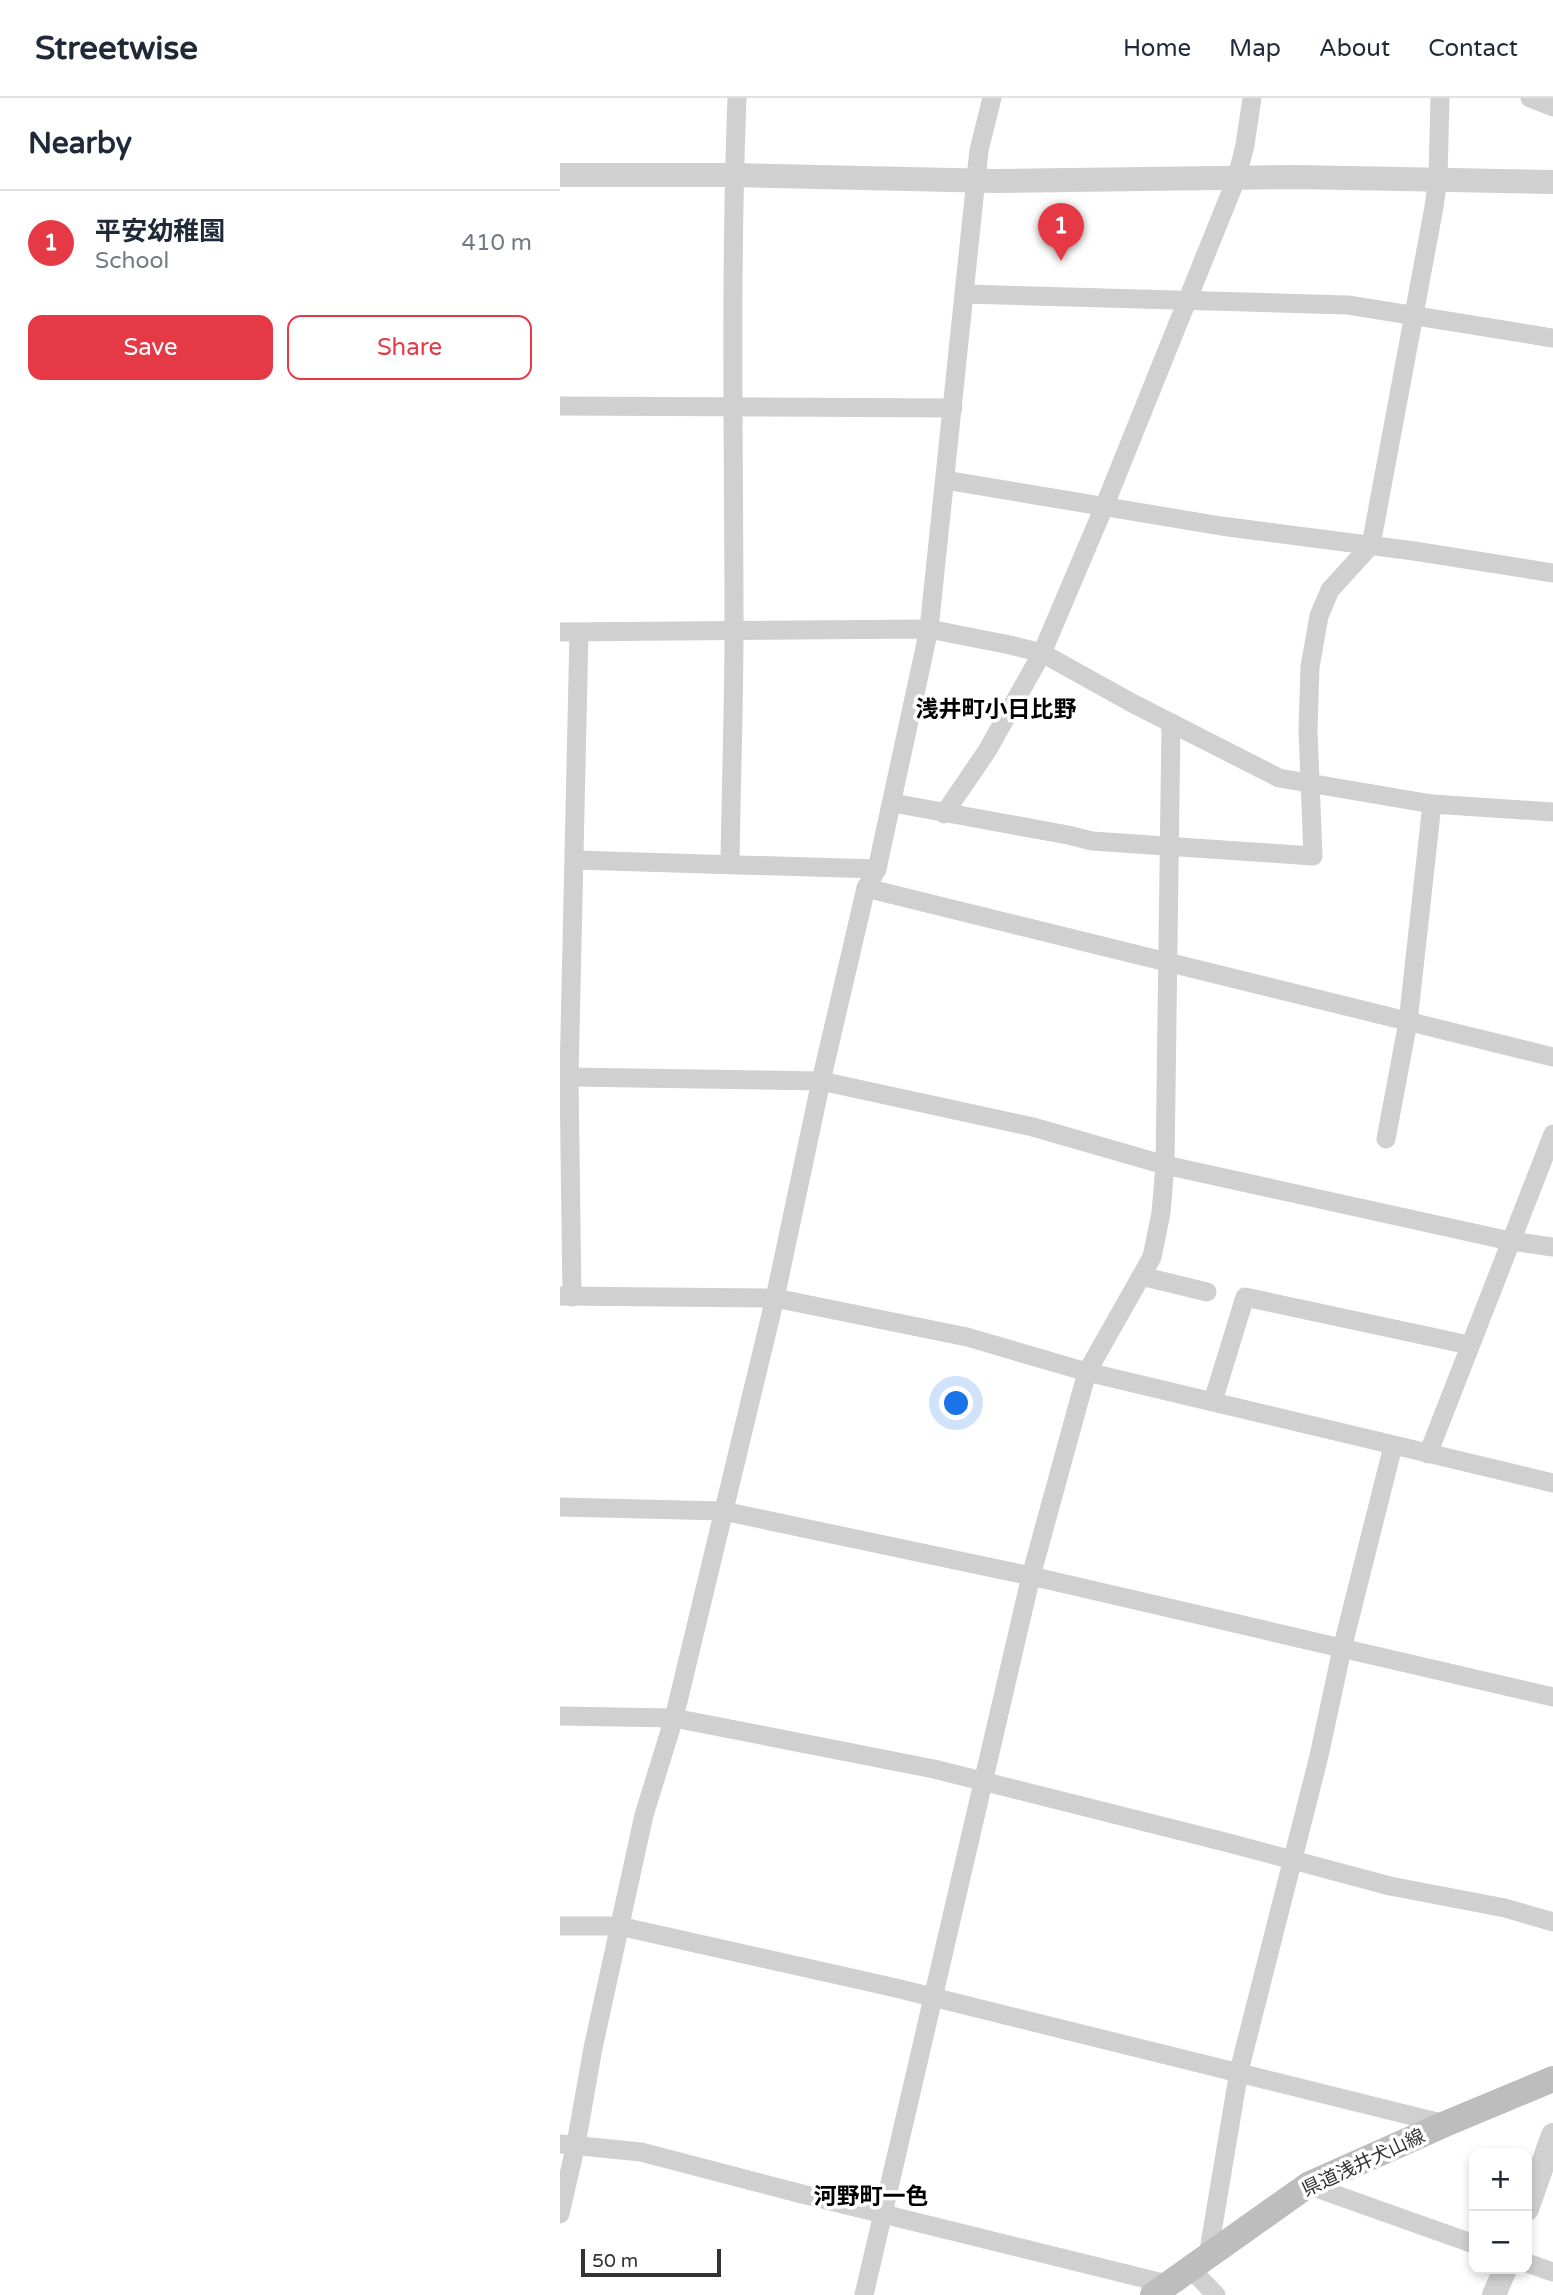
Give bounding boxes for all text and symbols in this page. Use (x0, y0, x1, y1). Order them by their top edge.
text: Streetwise (35, 29, 198, 68)
text: Home (1123, 34, 1191, 63)
text: Map (1229, 34, 1281, 63)
text: About (1319, 34, 1390, 63)
text: Contact (1428, 34, 1518, 63)
text: Nearby (28, 125, 132, 162)
pin: 1 (1038, 203, 1084, 261)
text: 平安幼稚園 (95, 216, 225, 247)
text: 1 (44, 229, 58, 257)
text: 410 m (462, 229, 532, 257)
text: School (95, 247, 169, 275)
button: Save (28, 315, 273, 380)
button: Share (287, 315, 532, 380)
district label: 浅井町小日比野 (916, 696, 1077, 724)
your location (939, 1386, 973, 1420)
street label: 県道浅井犬山線 (1298, 2125, 1428, 2201)
map controls (1469, 2148, 1532, 2274)
button: + (1469, 2148, 1532, 2211)
district label: 河野町一色 (814, 2183, 929, 2211)
button: − (1469, 2211, 1532, 2274)
scale bar (581, 2246, 721, 2278)
text: 50 m (592, 2250, 638, 2272)

